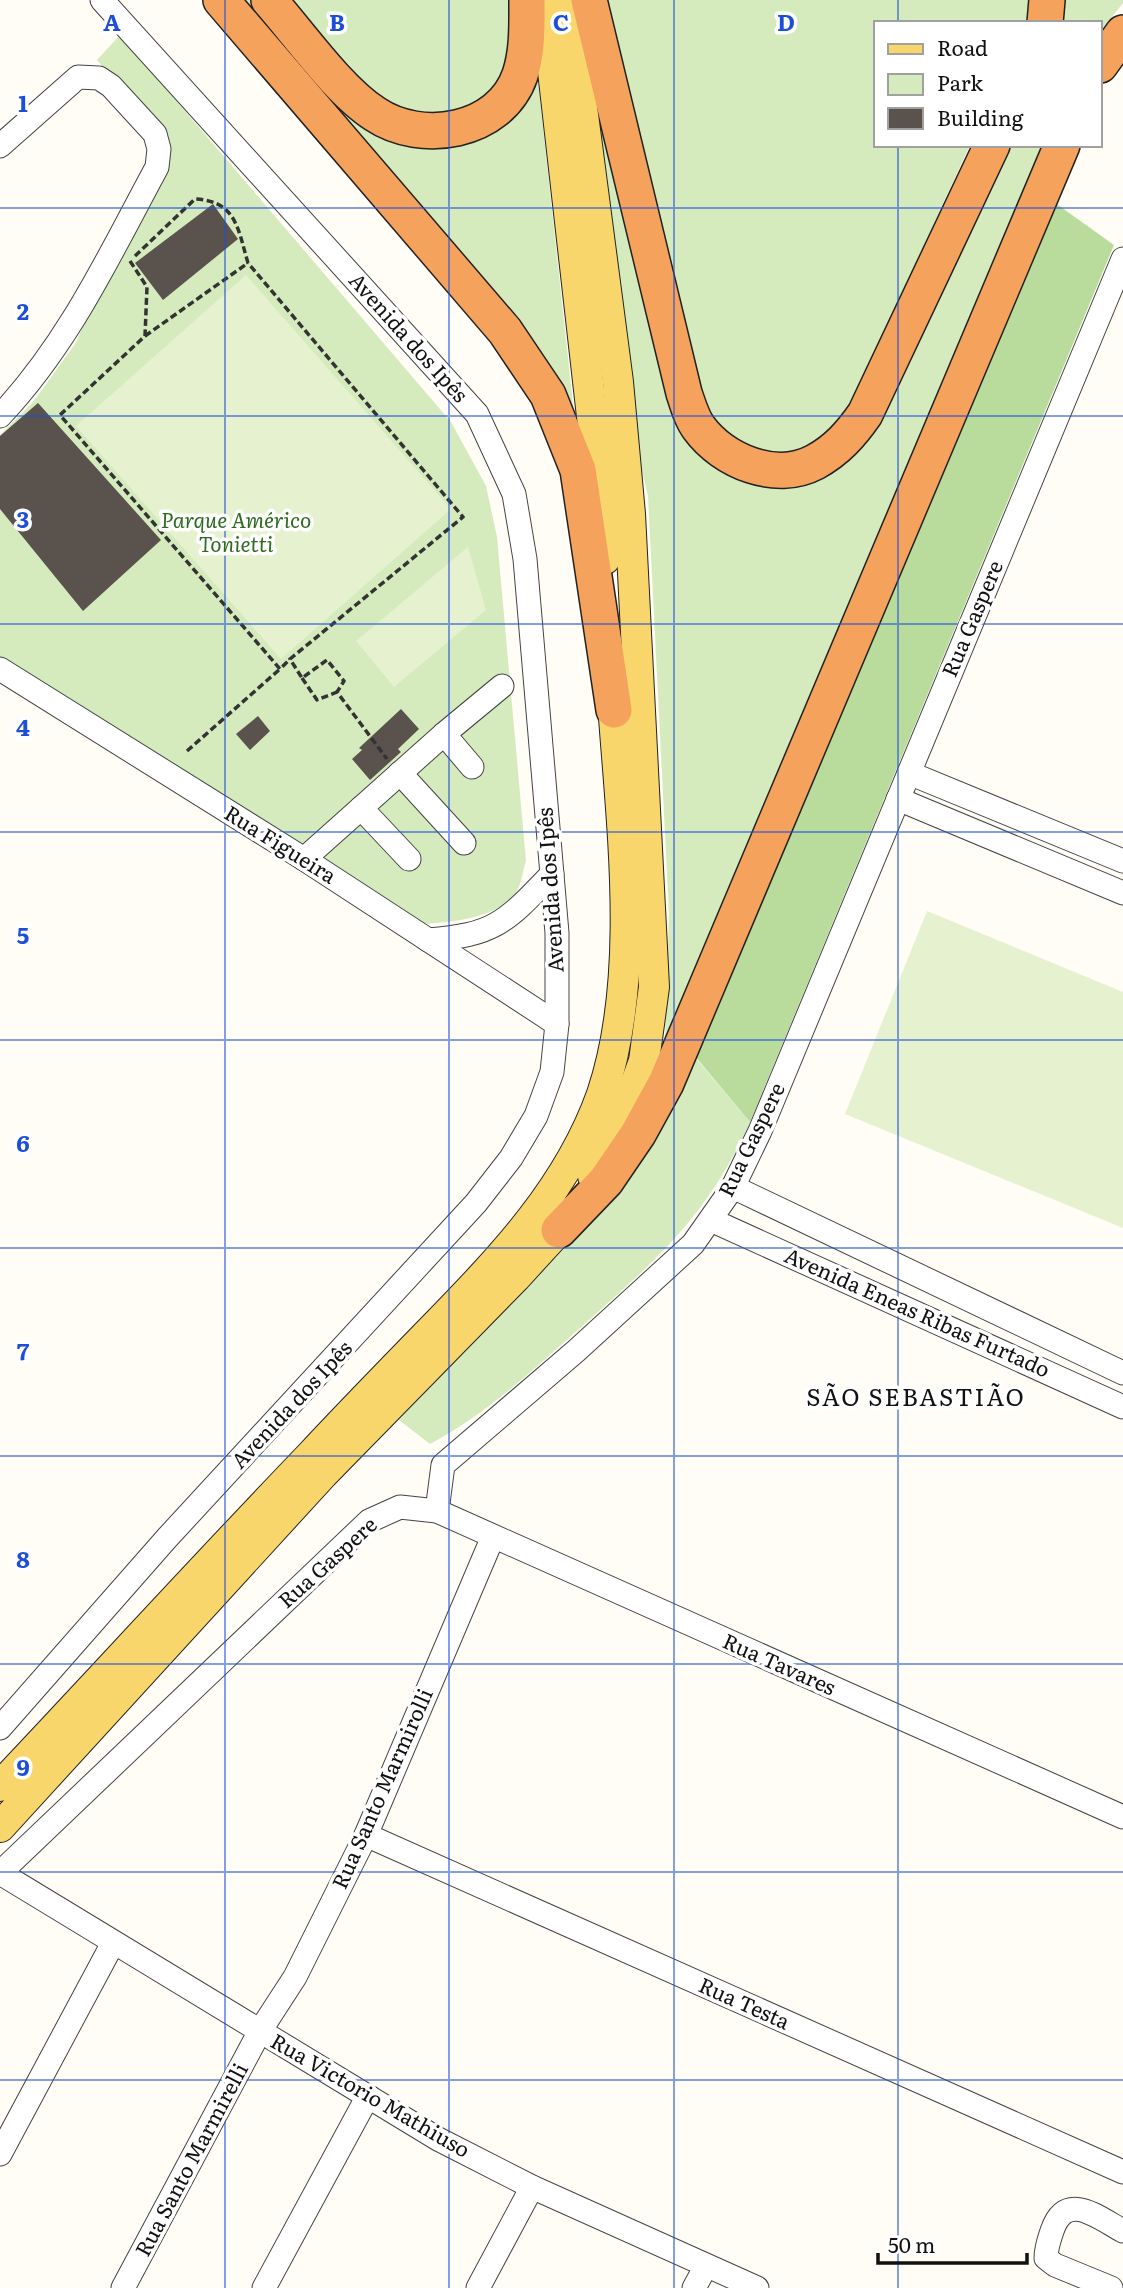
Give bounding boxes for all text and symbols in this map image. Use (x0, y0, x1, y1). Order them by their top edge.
text: A (103, 4, 121, 38)
text: B (329, 4, 345, 38)
text: C (553, 4, 569, 38)
text: D (777, 4, 795, 38)
legend (874, 21, 1102, 147)
text: Road (937, 31, 988, 62)
text: Park (937, 66, 983, 97)
text: 1 (18, 85, 28, 119)
text: Building (937, 101, 1024, 132)
street label: Avenida dos Ipês (343, 265, 477, 408)
text: 2 (17, 293, 29, 327)
text: 3 (17, 501, 29, 535)
park label: Parque Américo Tonietti (161, 503, 311, 558)
street label: Rua Gaspere (932, 555, 1009, 681)
text: 4 (16, 709, 30, 743)
street label: Rua Figueira (219, 796, 344, 890)
street label: Avenida dos Ipês (527, 807, 570, 974)
text: 5 (17, 917, 29, 951)
street label: Rua Gaspere (709, 1076, 791, 1201)
text: 6 (16, 1125, 30, 1159)
street label: Avenida Eneas Ribas Furtado (780, 1238, 1056, 1383)
street label: Avenida dos Ipês (222, 1332, 358, 1474)
text: 7 (17, 1333, 30, 1367)
district label: SÃO SEBASTIÃO (806, 1378, 1026, 1413)
street label: Rua Gaspere (270, 1508, 383, 1614)
text: 8 (16, 1541, 30, 1575)
street label: Rua Tavares (719, 1624, 841, 1701)
street label: Rua Santo Marmirolli (323, 1683, 439, 1893)
text: 9 (16, 1749, 30, 1783)
street label: Rua Testa (695, 1968, 796, 2036)
street label: Rua Victorio Mathiuso (266, 2024, 477, 2164)
street label: Rua Santo Marmirelli (126, 2057, 254, 2261)
scale bar (878, 2222, 1027, 2266)
text: 50 m (888, 2228, 935, 2259)

